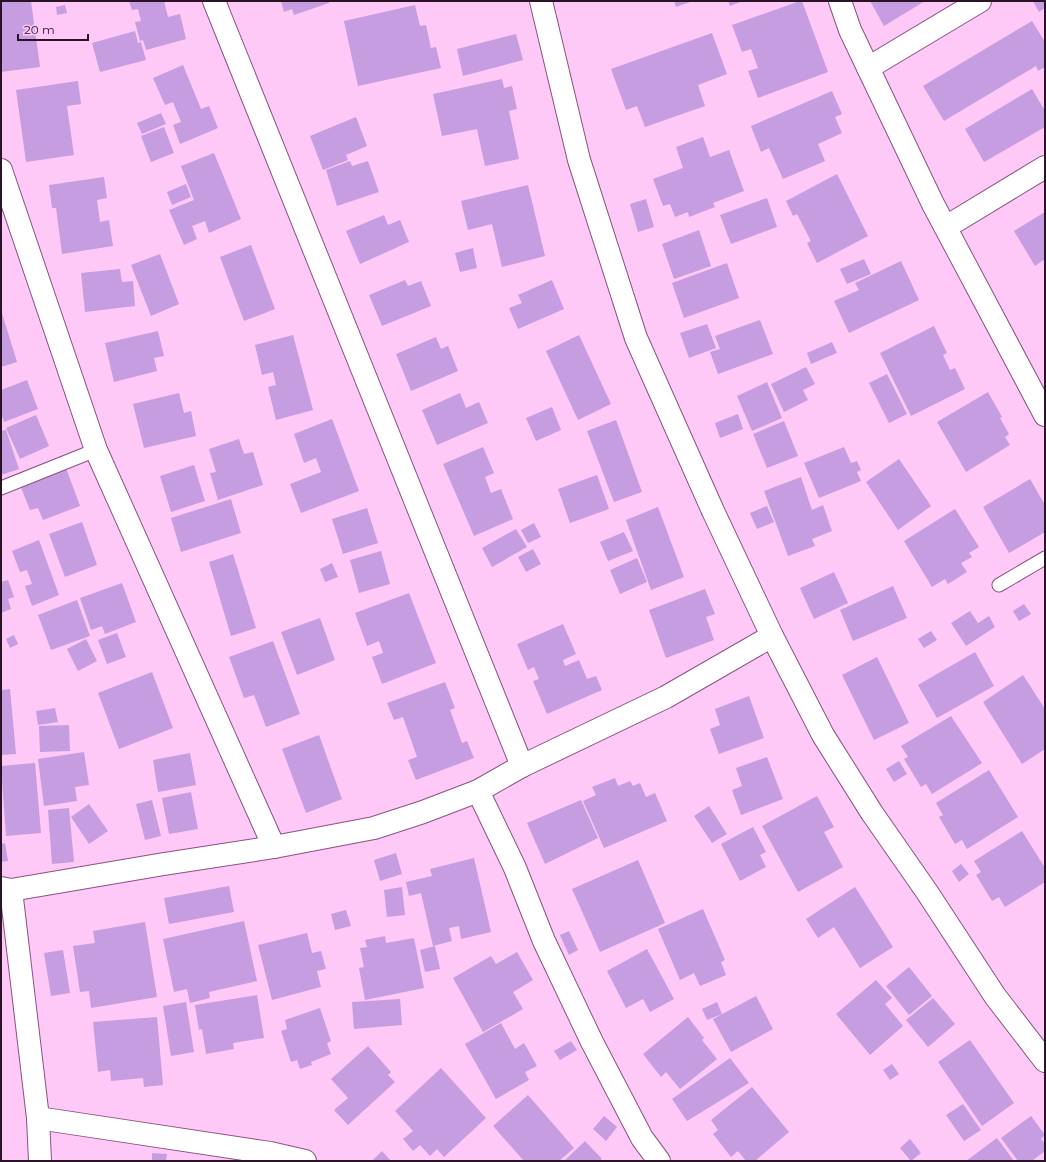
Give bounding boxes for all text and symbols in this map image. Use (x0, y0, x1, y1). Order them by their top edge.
scale bar (18, 16, 88, 42)
text: 20 m (24, 22, 55, 37)

